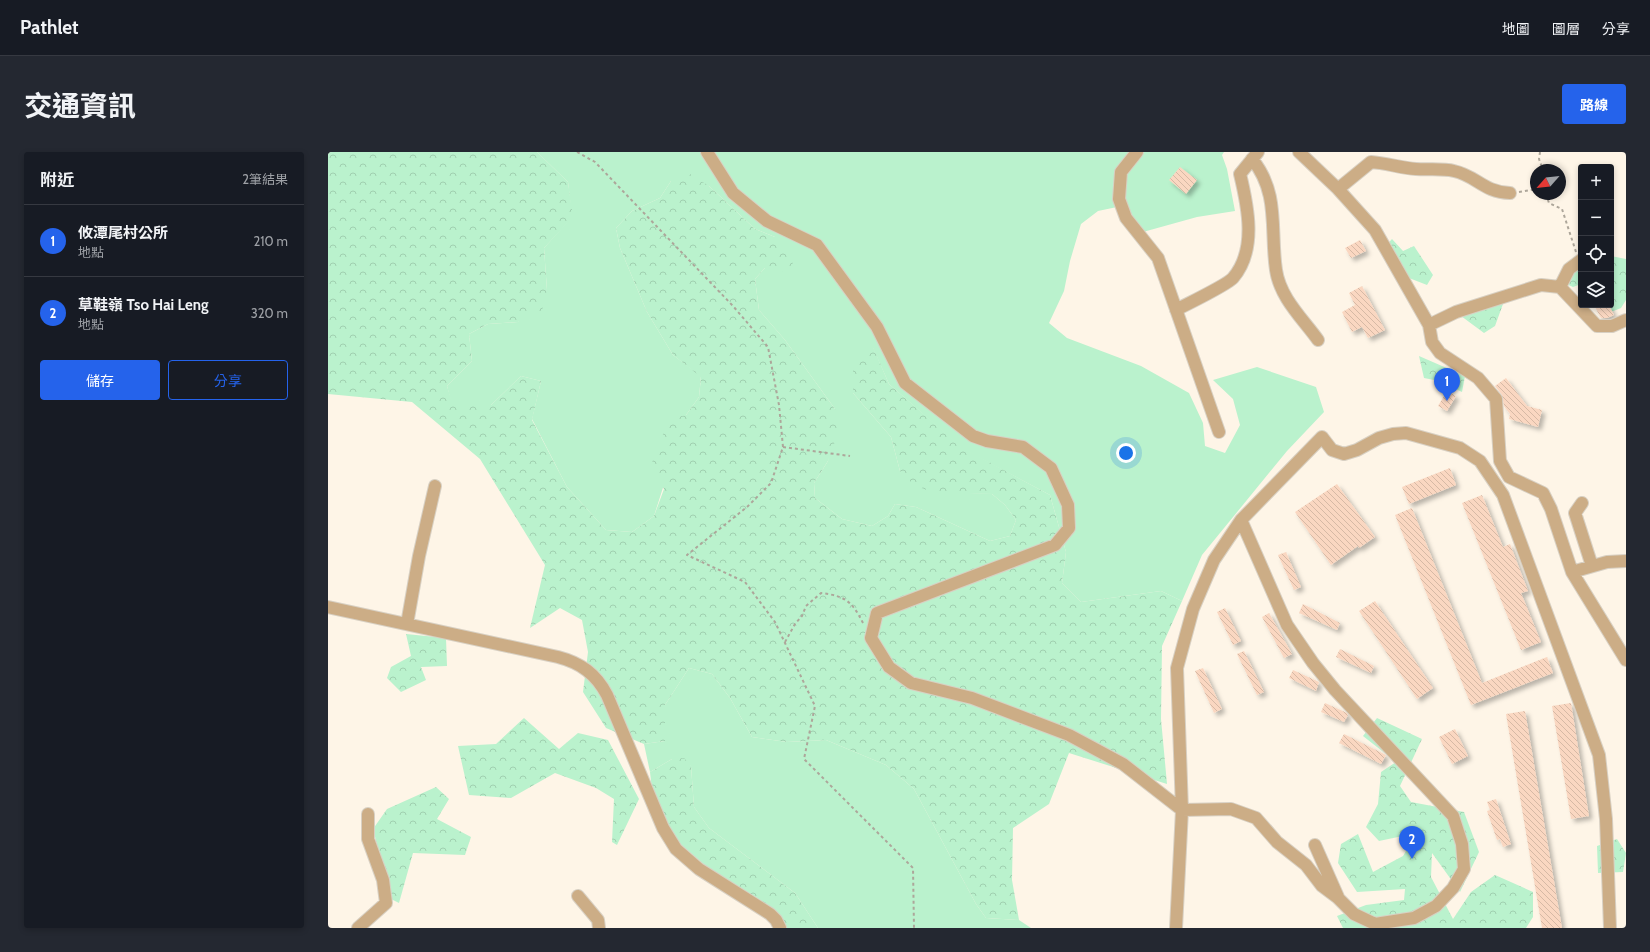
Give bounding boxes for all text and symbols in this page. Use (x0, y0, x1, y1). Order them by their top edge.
text: Pathlet (20, 16, 79, 39)
text: 地圖 (1502, 20, 1530, 38)
text: 圖層 (1552, 20, 1580, 38)
text: 分享 (1602, 20, 1630, 38)
button: 路線 (1562, 84, 1626, 124)
text: 交通資訊 (24, 89, 136, 123)
north arrow (1530, 164, 1566, 200)
map controls (1578, 164, 1614, 308)
button: + (1578, 164, 1614, 200)
text: 附近 (40, 170, 74, 190)
text: 2筆結果 (242, 171, 288, 187)
button: − (1578, 200, 1614, 236)
text: 攸潭尾村公所 (78, 224, 168, 242)
text: 1 (51, 233, 55, 249)
text: 210 m (254, 233, 288, 249)
button: locate (1578, 236, 1614, 272)
text: 地點 (78, 244, 104, 260)
button: layers (1578, 272, 1614, 308)
text: 草鞋嶺 Tso Hai Leng (78, 296, 209, 314)
text: 2 (50, 305, 56, 321)
text: 320 m (251, 305, 288, 321)
text: 地點 (78, 316, 104, 332)
button: 儲存 (40, 360, 160, 400)
button: 分享 (168, 360, 288, 400)
pin: 1 (1434, 368, 1460, 401)
your location (1116, 443, 1136, 463)
pin: 2 (1399, 826, 1425, 859)

